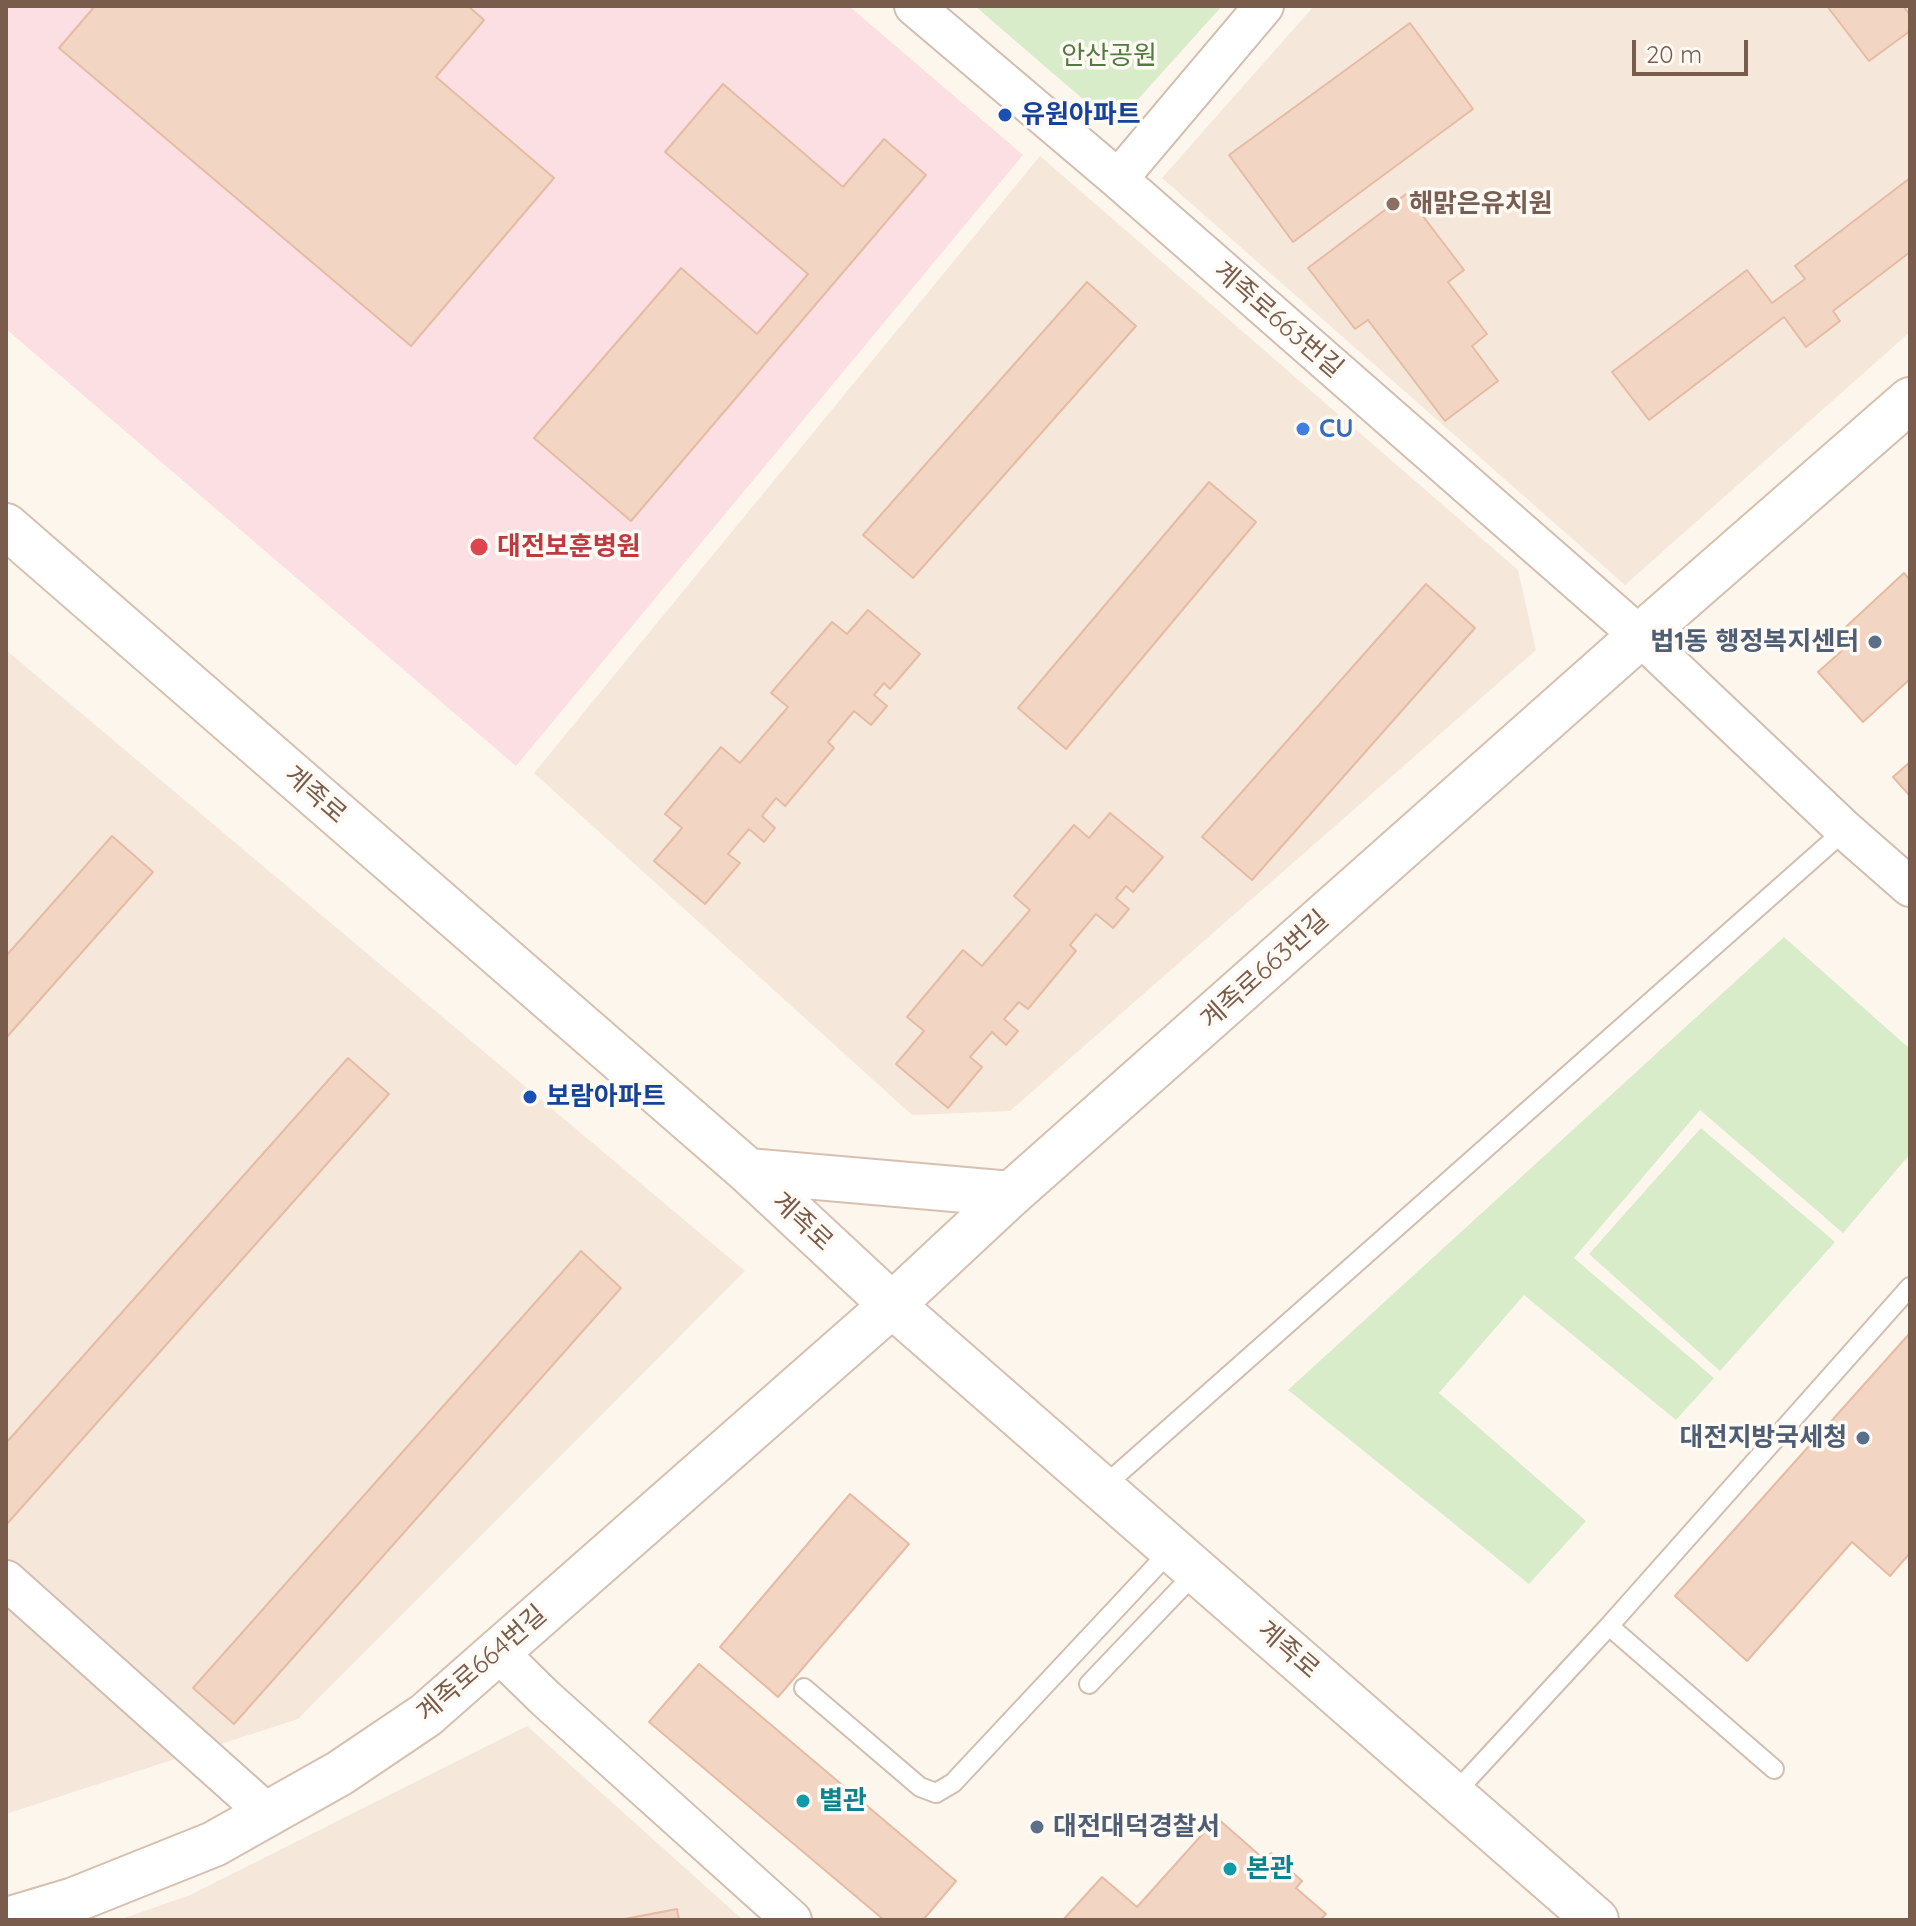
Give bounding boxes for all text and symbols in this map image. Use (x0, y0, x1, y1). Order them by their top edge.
scale bar (1636, 24, 1752, 74)
text: 20 m (1646, 39, 1702, 69)
park label: 안산공원 (1061, 40, 1157, 72)
place label: 유원아파트 (1021, 99, 1141, 131)
marker: 유원아파트 (996, 106, 1014, 124)
place label: 해맑은유치원 (1409, 188, 1553, 220)
marker: 해맑은유치원 (1384, 195, 1402, 213)
street label: 계족로663번길 (1207, 255, 1349, 385)
place label: CU (1319, 413, 1354, 445)
marker: CU (1294, 420, 1312, 438)
place label: 대전보훈병원 (497, 531, 641, 563)
marker: 대전보훈병원 (468, 536, 490, 558)
place label: 법1동 행정복지센터 (1650, 626, 1859, 658)
marker: 법1동 행정복지센터 (1866, 633, 1884, 651)
street label: 계족로 (278, 760, 352, 830)
street label: 계족로663번길 (1195, 904, 1335, 1036)
place label: 보람아파트 (546, 1081, 666, 1113)
marker: 보람아파트 (521, 1088, 539, 1106)
street label: 계족로 (765, 1186, 839, 1258)
place label: 대전지방국세청 (1680, 1422, 1847, 1454)
marker: 대전지방국세청 (1854, 1429, 1872, 1447)
street label: 계족로664번길 (411, 1599, 553, 1729)
street label: 계족로 (1251, 1615, 1325, 1685)
place label: 별관 (819, 1785, 867, 1817)
marker: 별관 (794, 1792, 812, 1810)
place label: 대전대덕경찰서 (1053, 1811, 1220, 1843)
marker: 대전대덕경찰서 (1028, 1818, 1046, 1836)
place label: 본관 (1246, 1853, 1294, 1885)
marker: 본관 (1221, 1860, 1239, 1878)

